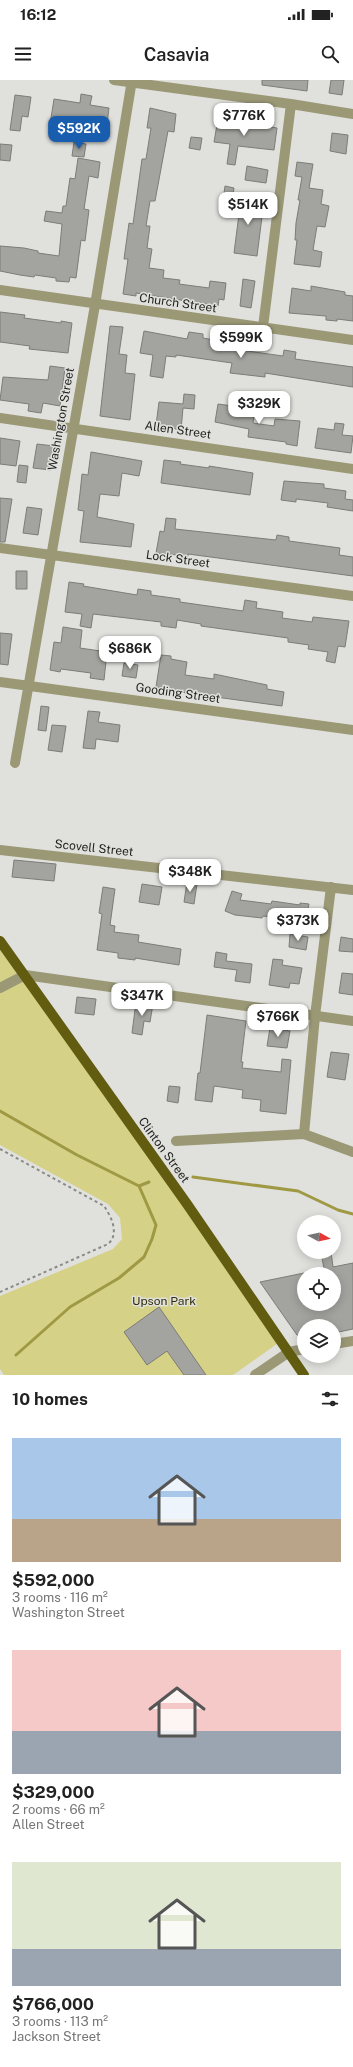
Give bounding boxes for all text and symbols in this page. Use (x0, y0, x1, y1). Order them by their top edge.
text: 16:12 (20, 6, 56, 23)
icon: menu (12, 43, 34, 65)
icon: search (319, 43, 341, 65)
text: Casavia (144, 44, 209, 65)
pin: $776K (216, 103, 272, 137)
text: $776K (223, 108, 266, 123)
pin: $592K (51, 116, 107, 150)
text: $592K (57, 121, 101, 136)
pin: $514K (220, 192, 276, 226)
text: $514K (227, 197, 269, 212)
street label: Church Street (138, 291, 218, 315)
pin: $599K (213, 325, 269, 359)
text: $599K (219, 330, 263, 345)
street label: Washington Street (45, 366, 77, 472)
pin: $329K (231, 391, 287, 425)
text: $329K (237, 396, 281, 411)
street label: Allen Street (144, 418, 212, 442)
street label: Lock Street (145, 548, 211, 570)
pin: $686K (102, 636, 158, 670)
text: $686K (108, 641, 152, 656)
street label: Gooding Street (135, 680, 221, 706)
street label: Scovell Street (54, 837, 134, 859)
pin: $348K (162, 859, 218, 893)
text: $348K (168, 864, 212, 879)
pin: $373K (270, 908, 326, 942)
text: $373K (276, 913, 320, 928)
pin: $347K (114, 983, 170, 1017)
text: $347K (120, 988, 164, 1003)
pin: $766K (250, 1004, 306, 1038)
text: $766K (256, 1009, 300, 1024)
street label: Clinton Street (135, 1114, 193, 1186)
north arrow (297, 1215, 341, 1259)
map controls (297, 1215, 341, 1363)
button: locate (297, 1267, 341, 1311)
park label: Upson Park (132, 1294, 196, 1308)
button: layers (297, 1319, 341, 1363)
icon: filters (319, 1388, 341, 1410)
text: 10 homes (12, 1389, 88, 1409)
icon: home (141, 1464, 213, 1536)
text: $592,000 (12, 1570, 95, 1590)
text: 3 rooms · 116 m² (12, 1590, 108, 1605)
text: Washington Street (12, 1605, 125, 1620)
icon: home (141, 1676, 213, 1748)
text: $329,000 (12, 1782, 94, 1802)
text: 2 rooms · 66 m² (12, 1802, 105, 1817)
text: Allen Street (12, 1817, 85, 1832)
icon: home (141, 1888, 213, 1960)
text: $766,000 (12, 1994, 94, 2014)
text: 3 rooms · 113 m² (12, 2014, 108, 2029)
text: Jackson Street (12, 2029, 101, 2044)

